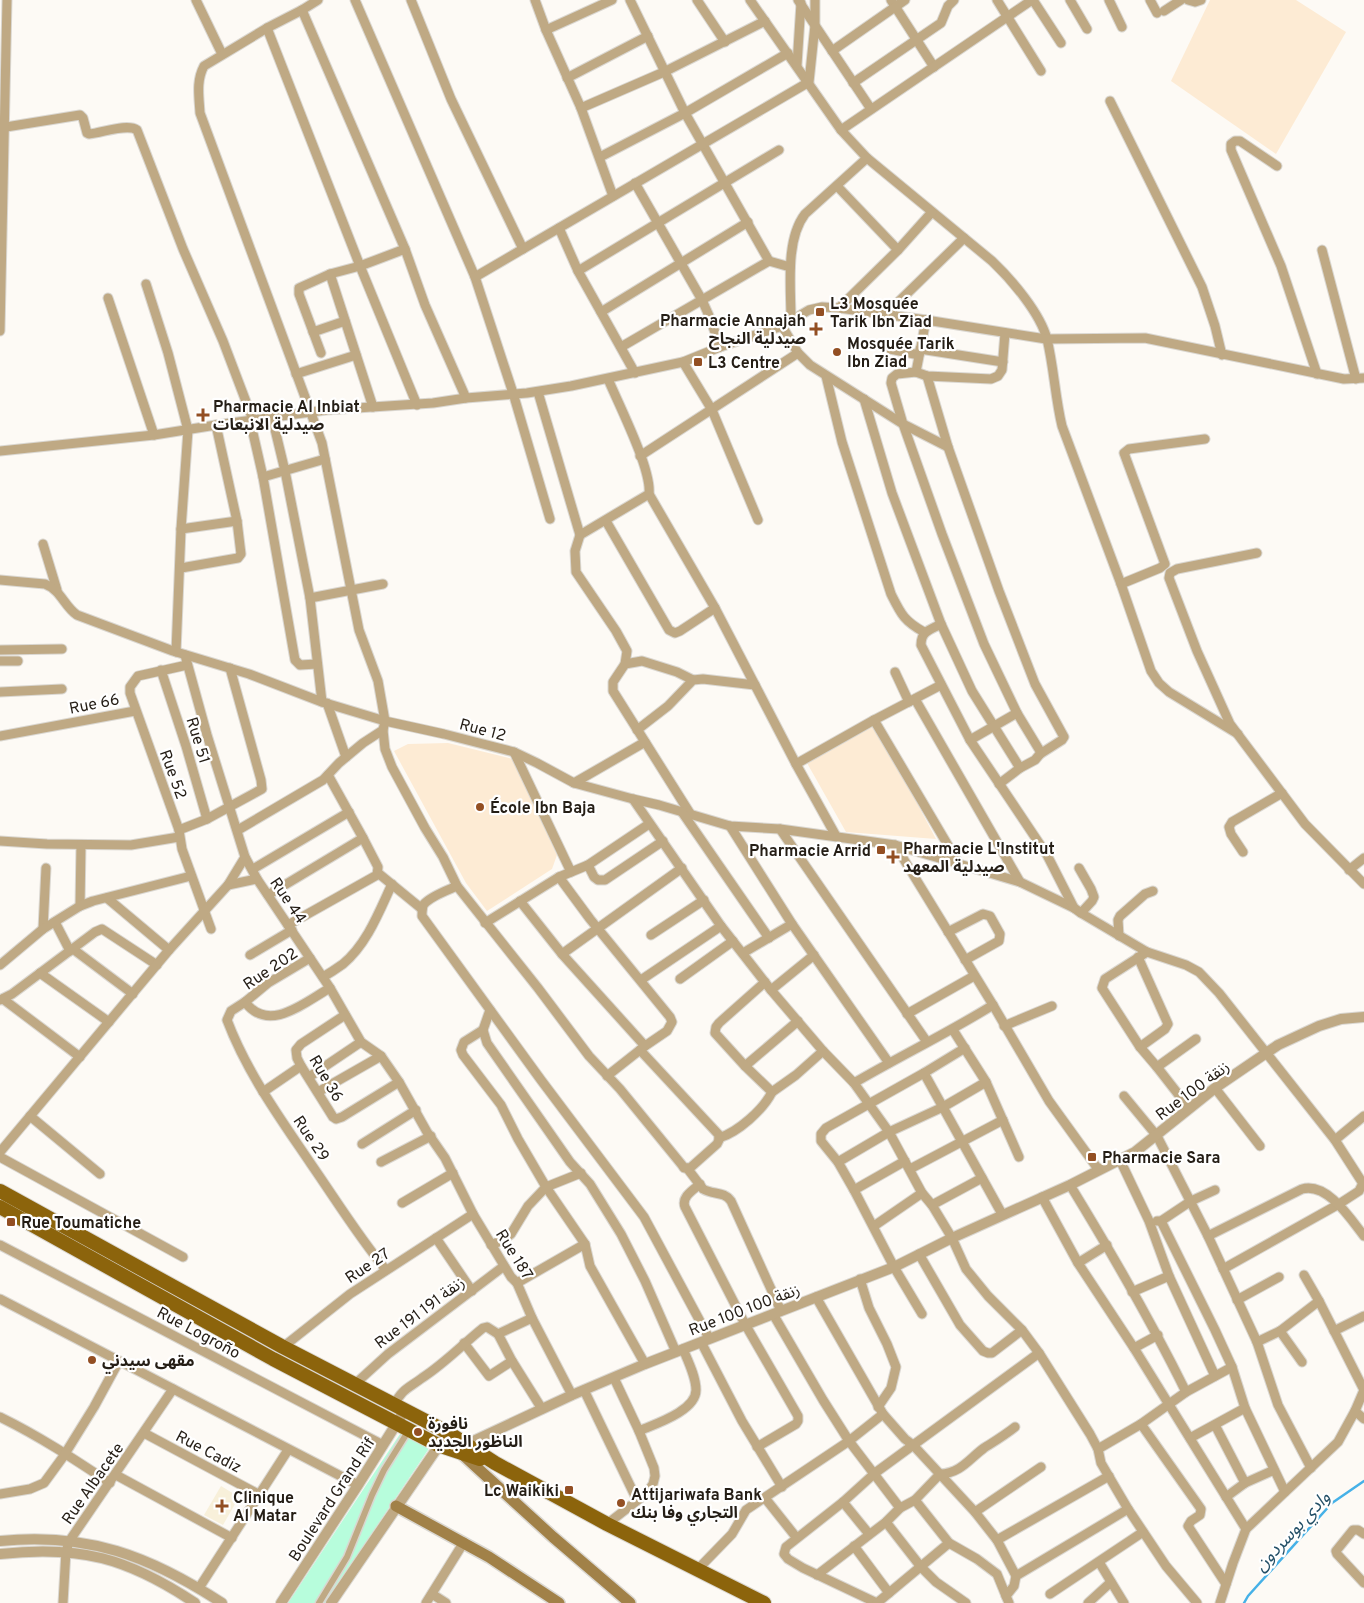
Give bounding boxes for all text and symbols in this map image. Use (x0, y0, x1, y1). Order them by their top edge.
place label: L3 Mosquée Tarik Ibn Ziad (830, 295, 932, 333)
marker: L3 Mosquée Tarik Ibn Ziad (814, 306, 826, 318)
place label: Pharmacie Annajah صيدلية النجاح (660, 312, 806, 350)
marker: Pharmacie Annajah صيدلية النجاح (810, 323, 822, 335)
place label: Mosquée Tarik Ibn Ziad (847, 335, 955, 373)
marker: Mosquée Tarik Ibn Ziad (831, 346, 843, 358)
place label: L3 Centre (708, 354, 780, 374)
marker: L3 Centre (692, 356, 704, 368)
place label: Pharmacie Al Inbiat صيدلية الانبعات (213, 398, 360, 436)
marker: Pharmacie Al Inbiat صيدلية الانبعات (197, 409, 209, 421)
street label: Rue 66 (68, 690, 121, 720)
street label: Rue 51 (181, 715, 214, 766)
street label: Rue 12 (457, 715, 508, 747)
street label: Rue 52 (154, 747, 190, 802)
place label: École Ibn Baja (490, 797, 595, 819)
marker: École Ibn Baja (474, 801, 486, 813)
place label: Pharmacie L'Institut صيدلية المعهد (903, 840, 1055, 878)
place label: Pharmacie Arrid (749, 842, 871, 862)
marker: Pharmacie Arrid (875, 844, 887, 856)
marker: Pharmacie L'Institut صيدلية المعهد (887, 851, 899, 863)
street label: Rue 44 (265, 874, 310, 928)
street label: Rue 202 (240, 944, 302, 995)
street label: Rue 36 (304, 1052, 347, 1106)
street label: Rue 100 زنقة (1152, 1057, 1234, 1126)
street label: Rue 29 (288, 1112, 333, 1166)
place label: Pharmacie Sara (1102, 1149, 1221, 1169)
marker: Pharmacie Sara (1086, 1151, 1098, 1163)
place label: Rue Toumatiche (21, 1214, 141, 1234)
marker: Rue Toumatiche (5, 1216, 17, 1228)
street label: Rue 187 (490, 1226, 537, 1284)
street label: Rue 27 (342, 1244, 394, 1289)
street label: Rue 191 زنقة 191 (371, 1273, 469, 1354)
street label: Rue 100 زنقة 100 (686, 1280, 803, 1341)
street label: Rue Logroño (153, 1303, 243, 1364)
place label: مقهى سيدني (102, 1352, 194, 1374)
marker: مقهى سيدني (86, 1354, 98, 1366)
place label: نافورة الناظور الجديد (428, 1415, 523, 1453)
marker: نافورة الناظور الجديد (412, 1426, 424, 1438)
street label: Rue Cadiz (172, 1427, 244, 1478)
street label: Boulevard Grand Rif (285, 1434, 381, 1566)
street label: Rue Albacete (58, 1439, 129, 1529)
place label: Lc Waikiki (484, 1482, 559, 1502)
marker: Lc Waikiki (563, 1484, 575, 1496)
place label: Attijariwafa Bank التجاري وفا بنك (631, 1486, 762, 1526)
water label: وادي بوسردون (1250, 1487, 1337, 1578)
place label: Clinique Al Matar (233, 1489, 297, 1527)
marker: Attijariwafa Bank التجاري وفا بنك (615, 1497, 627, 1509)
marker: Clinique Al Matar (215, 1499, 229, 1513)

